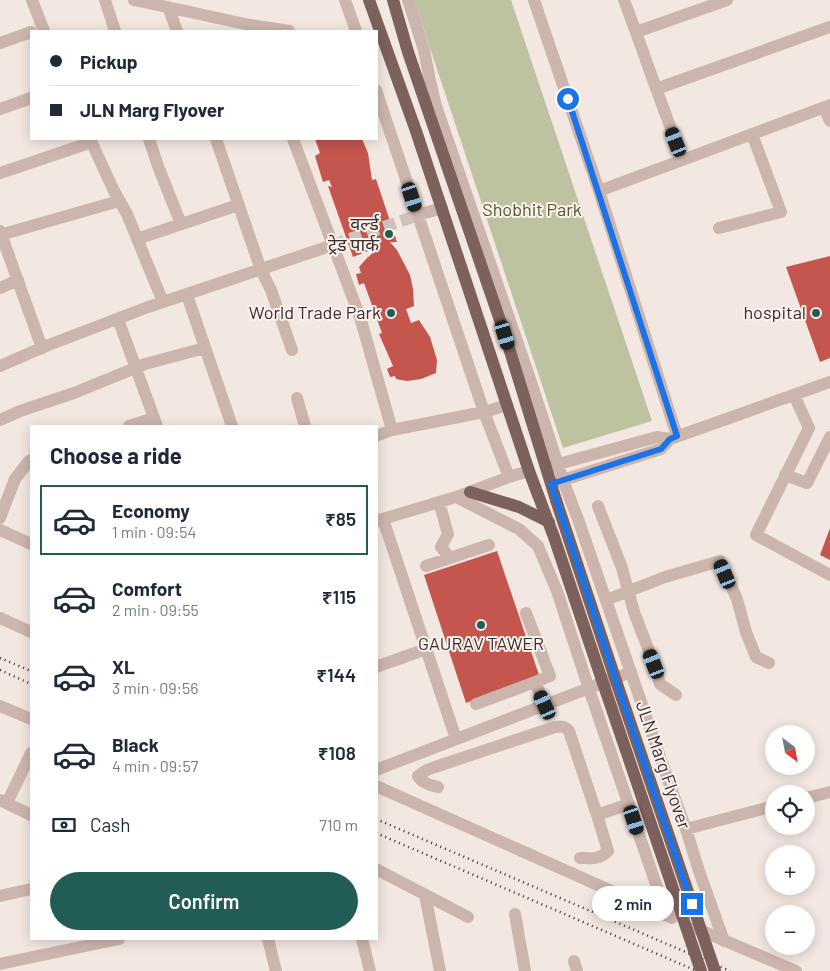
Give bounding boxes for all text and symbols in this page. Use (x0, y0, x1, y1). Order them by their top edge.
text: Pickup (80, 50, 138, 73)
route start (557, 88, 579, 110)
text: JLN Marg Flyover (80, 98, 224, 121)
car (663, 125, 688, 159)
car (400, 180, 423, 214)
park label: Shobhit Park (482, 198, 582, 220)
place label: वर्ल्ड ट्रेड पार्क (328, 212, 380, 255)
marker: वर्ल्ड ट्रेड पार्क (383, 228, 395, 240)
place label: World Trade Park (249, 301, 381, 323)
place label: hospital (744, 301, 806, 323)
marker: World Trade Park (385, 307, 397, 319)
marker: hospital (810, 307, 822, 319)
car (493, 318, 516, 352)
text: Choose a ride (50, 442, 182, 468)
icon: car (52, 498, 97, 543)
text: Economy (112, 499, 190, 522)
text: ₹85 (325, 507, 356, 530)
text: 1 min · 09:54 (112, 522, 196, 541)
car (712, 557, 737, 591)
icon: car (52, 576, 97, 621)
text: Comfort (112, 577, 182, 600)
text: ₹115 (322, 585, 356, 608)
text: 2 min · 09:55 (112, 600, 199, 619)
marker: GAURAV TAWER (475, 619, 487, 631)
place label: GAURAV TAWER (418, 632, 544, 654)
car (641, 647, 666, 681)
icon: car (52, 654, 97, 699)
text: XL (112, 655, 135, 678)
text: ₹144 (316, 663, 356, 686)
text: 3 min · 09:56 (112, 678, 198, 697)
car (532, 688, 557, 722)
street label: JLN Marg Flyover (632, 698, 696, 832)
north arrow (765, 725, 815, 775)
map controls (765, 725, 815, 955)
icon: car (52, 732, 97, 777)
text: Black (112, 733, 159, 756)
text: ₹108 (318, 741, 356, 764)
text: 4 min · 09:57 (112, 756, 198, 775)
button: locate (765, 785, 815, 835)
car (622, 803, 645, 837)
icon: cash (50, 811, 78, 839)
text: Cash (90, 813, 131, 836)
text: 710 m (319, 815, 358, 834)
button: + (765, 845, 815, 895)
button: Confirm (50, 872, 358, 930)
callout: 2 min (592, 886, 674, 922)
route end (681, 893, 703, 915)
text: 2 min (614, 894, 652, 913)
button: − (765, 905, 815, 955)

